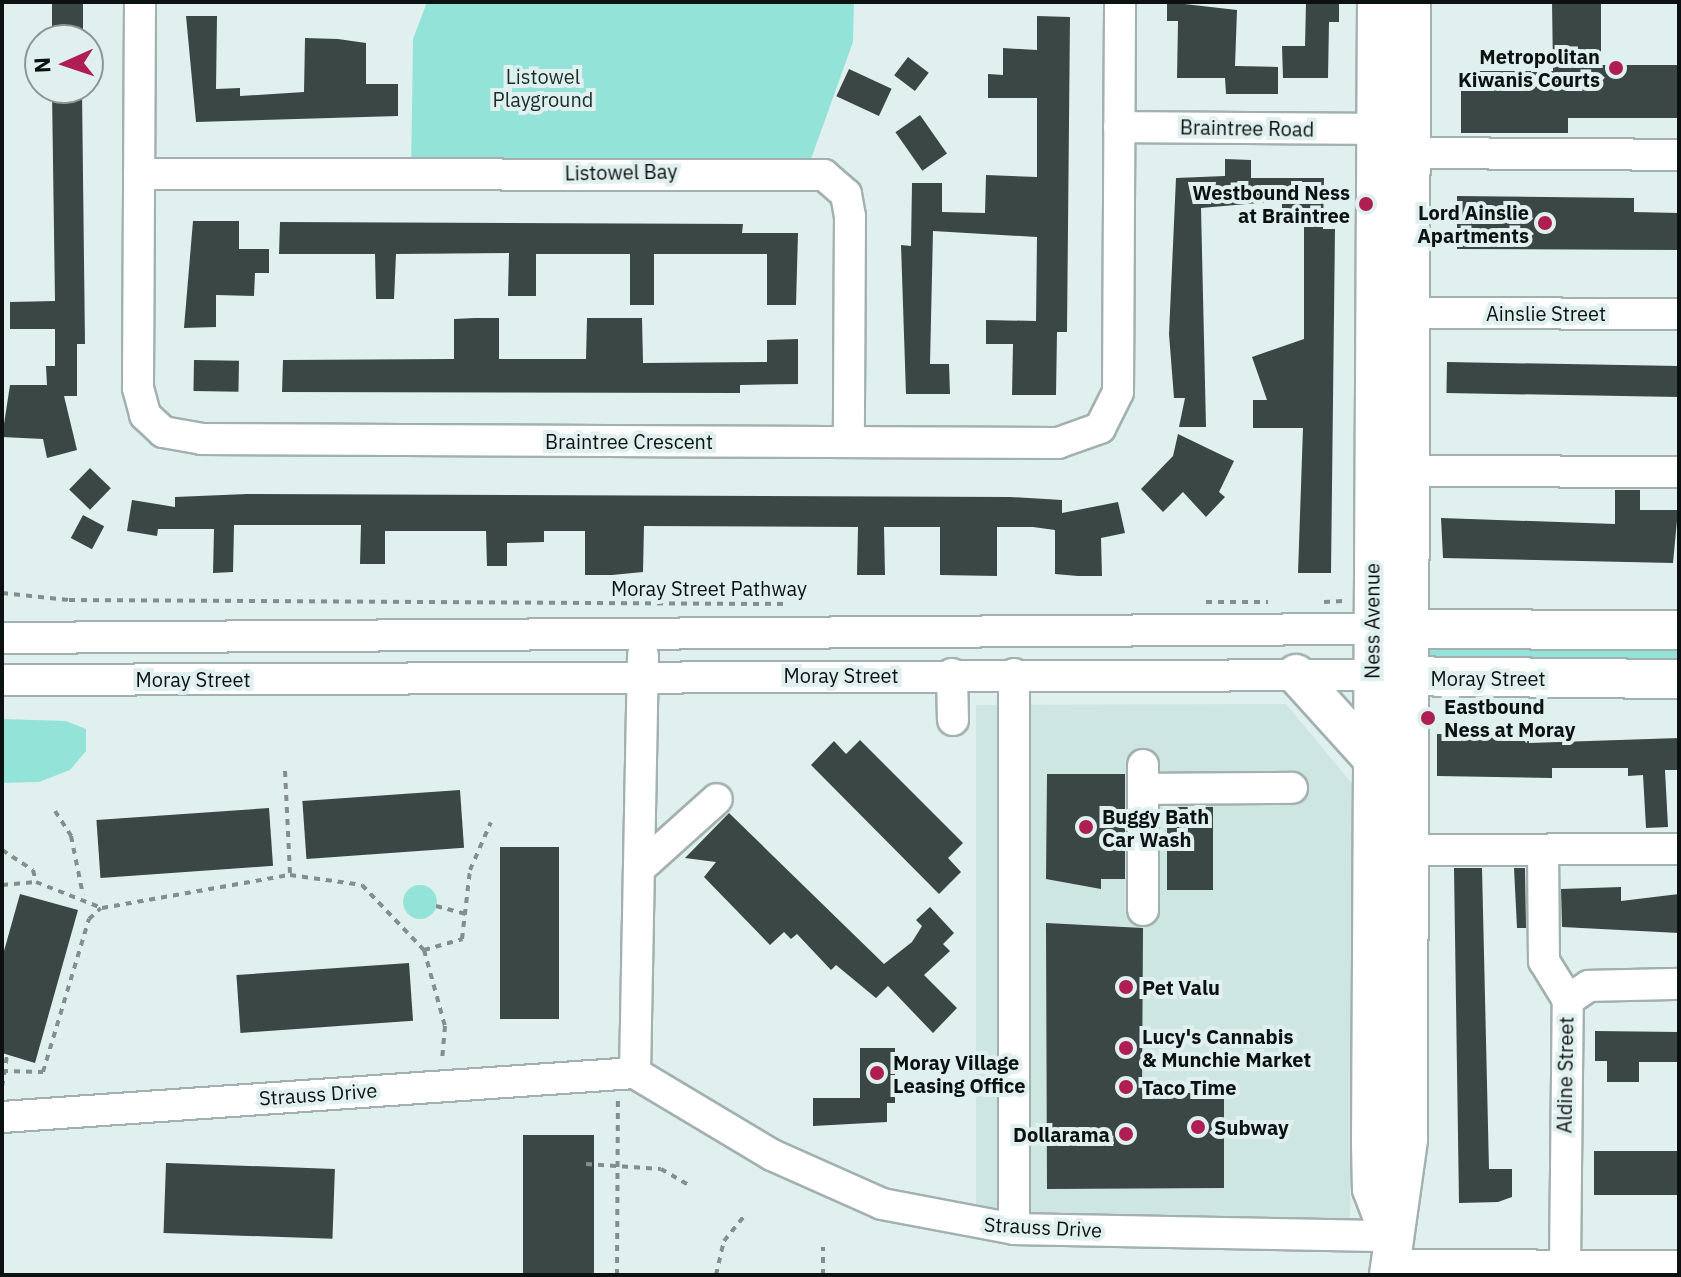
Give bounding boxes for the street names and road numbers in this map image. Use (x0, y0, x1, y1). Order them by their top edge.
street label: Braintree Road (1180, 115, 1314, 141)
street label: Listowel Bay (564, 159, 678, 185)
street label: Ainslie Street (1486, 301, 1606, 325)
street label: Braintree Crescent (545, 429, 713, 453)
street label: Ness Avenue (1360, 563, 1384, 679)
street label: Moray Street Pathway (611, 576, 807, 600)
street label: Moray Street (784, 663, 898, 687)
street label: Moray Street (1431, 666, 1545, 690)
street label: Moray Street (136, 667, 250, 691)
street label: Aldine Street (1552, 1016, 1578, 1134)
street label: Strauss Drive (258, 1078, 378, 1110)
street label: Strauss Drive (983, 1212, 1103, 1242)

